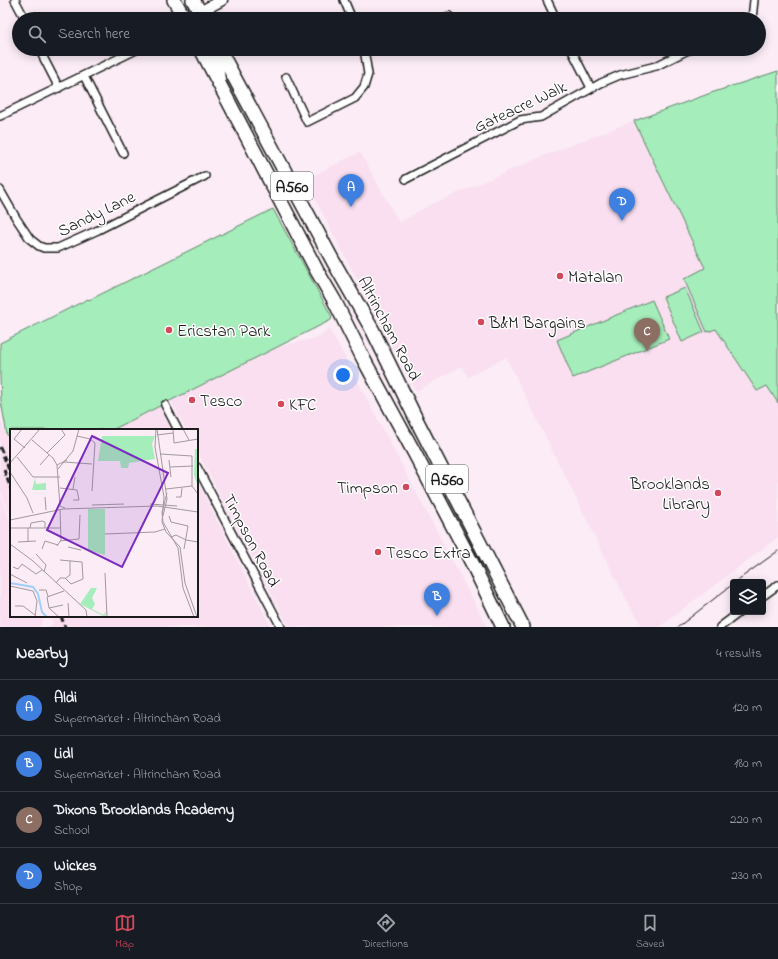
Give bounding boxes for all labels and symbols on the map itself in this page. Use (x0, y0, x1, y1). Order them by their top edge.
street label: Gateacre Walk (470, 75, 572, 140)
road number: A560 (271, 172, 313, 200)
pin: A (338, 174, 364, 207)
street label: Sandy Lane (54, 185, 140, 245)
pin: D (609, 188, 635, 221)
place label: Matalan (568, 265, 623, 290)
marker: Matalan (555, 271, 565, 281)
street label: Altrincham Road (351, 272, 427, 386)
place label: B&M Bargains (488, 311, 586, 338)
marker: B&M Bargains (476, 317, 486, 327)
pin: C (634, 318, 660, 351)
place label: Ericstan Park (177, 319, 271, 344)
marker: Ericstan Park (164, 325, 174, 335)
your location (333, 365, 353, 385)
place label: Tesco (200, 389, 243, 414)
place label: KFC (289, 393, 316, 418)
marker: Tesco (187, 395, 197, 405)
marker: KFC (276, 399, 286, 409)
inset map (10, 429, 198, 617)
road number: A560 (426, 465, 468, 493)
place label: Brooklands Library (629, 472, 710, 518)
place label: Timpson (337, 476, 398, 501)
marker: Timpson (401, 482, 411, 492)
marker: Brooklands Library (713, 488, 723, 498)
street label: Timpson Road (216, 490, 286, 592)
place label: Tesco Extra (386, 541, 471, 566)
marker: Tesco Extra (373, 547, 383, 557)
pin: B (424, 583, 450, 616)

